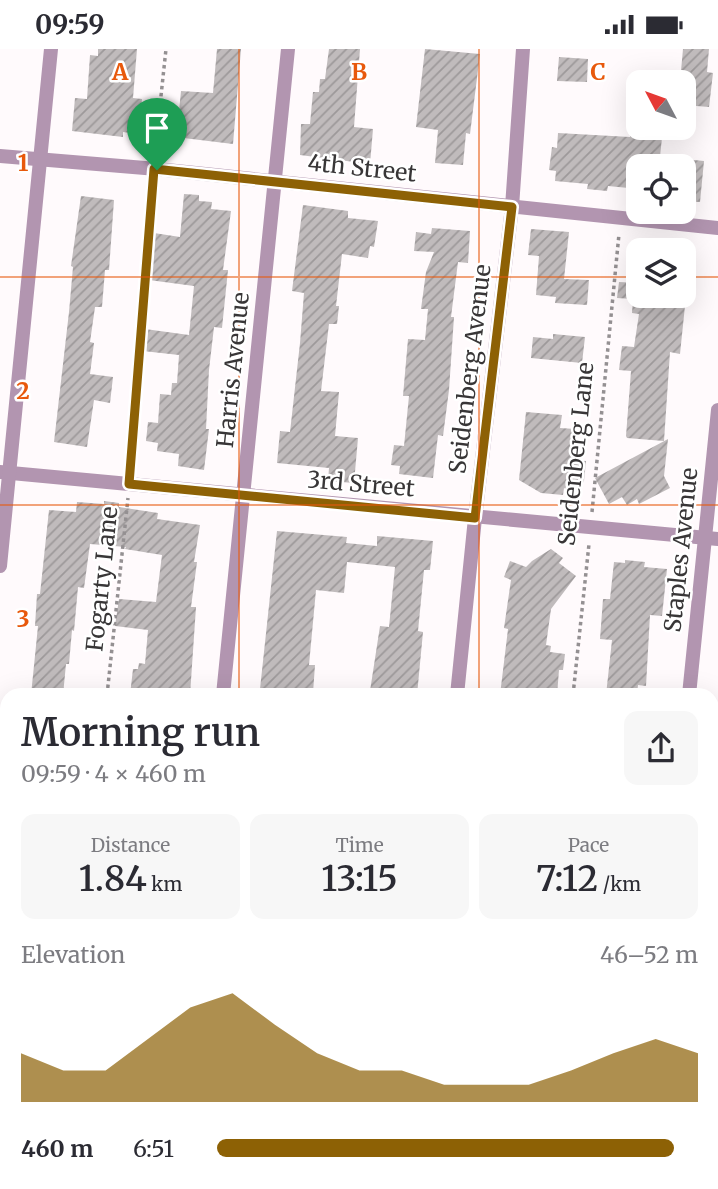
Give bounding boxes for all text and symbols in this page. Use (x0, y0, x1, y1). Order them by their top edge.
text: 09:59 (35, 8, 105, 41)
text: A (111, 57, 129, 86)
text: B (351, 57, 367, 86)
text: C (590, 57, 606, 86)
north arrow (626, 70, 696, 140)
map controls (626, 70, 696, 308)
pin (127, 98, 187, 170)
icon: arrive (138, 109, 176, 147)
street label: 4th Street (306, 147, 418, 188)
text: 1 (18, 148, 29, 177)
button: locate (626, 154, 696, 224)
button: layers (626, 238, 696, 308)
street label: Seidenberg Avenue (442, 263, 497, 475)
street label: Harris Avenue (210, 291, 255, 449)
street label: Seidenberg Lane (551, 361, 600, 547)
text: 2 (16, 376, 30, 405)
street label: 3rd Street (306, 464, 416, 503)
street label: Staples Avenue (657, 466, 704, 634)
street label: Fogarty Lane (79, 505, 124, 653)
text: 3 (16, 604, 30, 633)
text: Morning run (21, 709, 260, 756)
button: share (624, 711, 698, 785)
text: 09:59 · 4 × 460 m (21, 759, 206, 788)
text: Distance (91, 833, 170, 857)
text: Time (335, 833, 384, 857)
text: Pace (568, 833, 609, 857)
text: 1.84 (79, 857, 147, 901)
text: 13:15 (321, 857, 398, 901)
text: 7:12 (536, 857, 598, 901)
text: km (147, 872, 182, 896)
text: /km (598, 872, 641, 896)
text: Elevation (21, 940, 125, 969)
text: 46–52 m (600, 940, 698, 969)
text: 460 m (21, 1134, 93, 1163)
text: 6:51 (133, 1134, 174, 1163)

